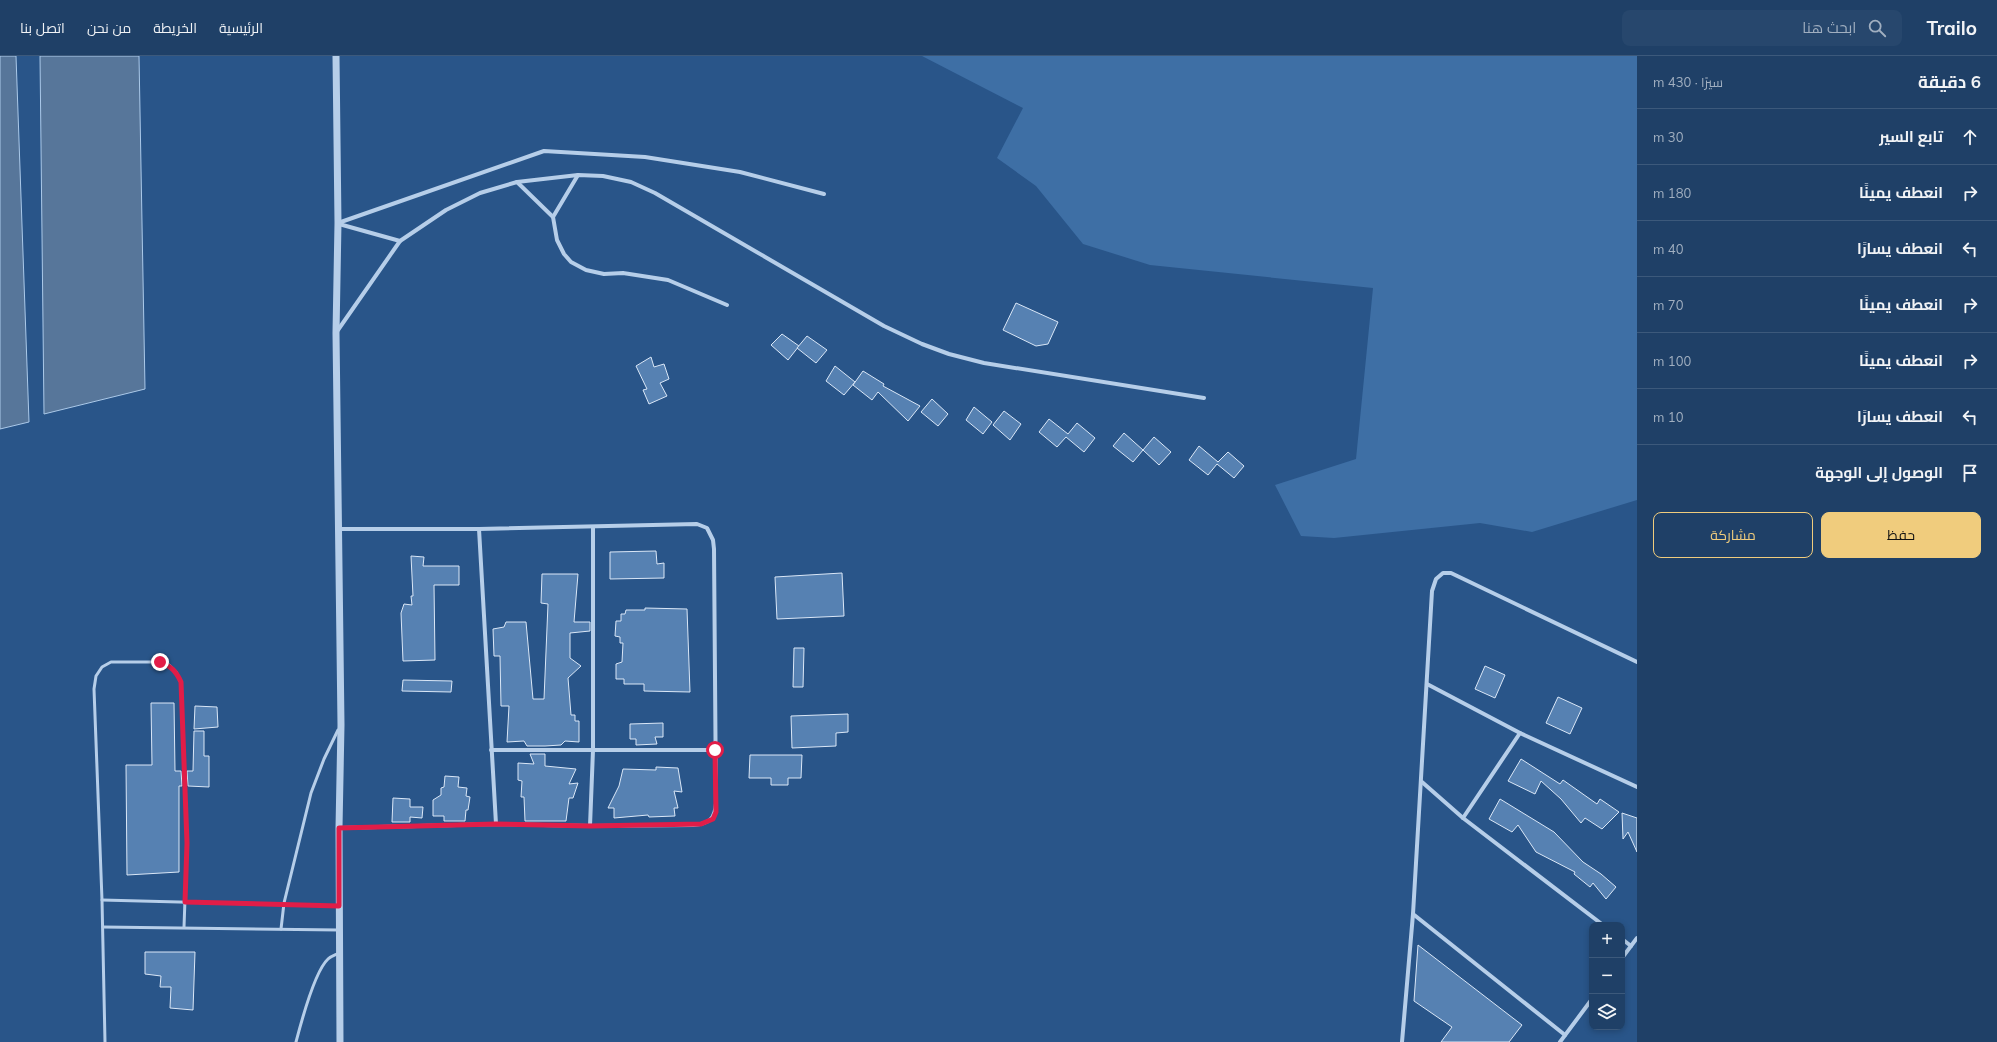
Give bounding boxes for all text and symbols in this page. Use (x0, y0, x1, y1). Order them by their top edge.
search box (1622, 10, 1902, 46)
text: Trailo (1926, 16, 1977, 40)
icon: search (1866, 17, 1888, 39)
text: ابحث هنا (1802, 18, 1856, 37)
text: اتصل بنا (20, 19, 65, 37)
text: من نحن (87, 19, 131, 37)
text: الخريطة (153, 19, 197, 37)
text: الرئيسية (219, 19, 263, 37)
text: 6 دقيقة (1918, 71, 1981, 92)
text: سيرًا · 430 m (1653, 74, 1723, 90)
icon: ahead (1959, 126, 1981, 148)
text: تابع السير (1879, 127, 1943, 146)
text: 30 m (1653, 129, 1683, 145)
icon: right (1959, 182, 1981, 204)
text: انعطف يمينًا (1859, 183, 1943, 202)
text: 180 m (1653, 185, 1691, 201)
icon: left (1959, 238, 1981, 260)
text: انعطف يسارًا (1857, 239, 1943, 258)
text: 40 m (1653, 241, 1683, 257)
icon: right (1959, 294, 1981, 316)
text: انعطف يمينًا (1859, 295, 1943, 314)
text: 70 m (1653, 297, 1683, 313)
icon: right (1959, 350, 1981, 372)
text: انعطف يمينًا (1859, 351, 1943, 370)
text: 100 m (1653, 353, 1691, 369)
icon: left (1959, 406, 1981, 428)
text: انعطف يسارًا (1857, 407, 1943, 426)
text: 10 m (1653, 409, 1683, 425)
icon: arrive (1959, 462, 1981, 484)
text: الوصول إلى الوجهة (1815, 463, 1943, 482)
button: مشاركة (1653, 512, 1813, 558)
button: حفظ (1821, 512, 1981, 558)
route end (151, 653, 169, 671)
route start (706, 741, 724, 759)
map controls (1589, 922, 1625, 1030)
button: + (1589, 922, 1625, 958)
button: − (1589, 958, 1625, 994)
button: layers (1589, 994, 1625, 1030)

